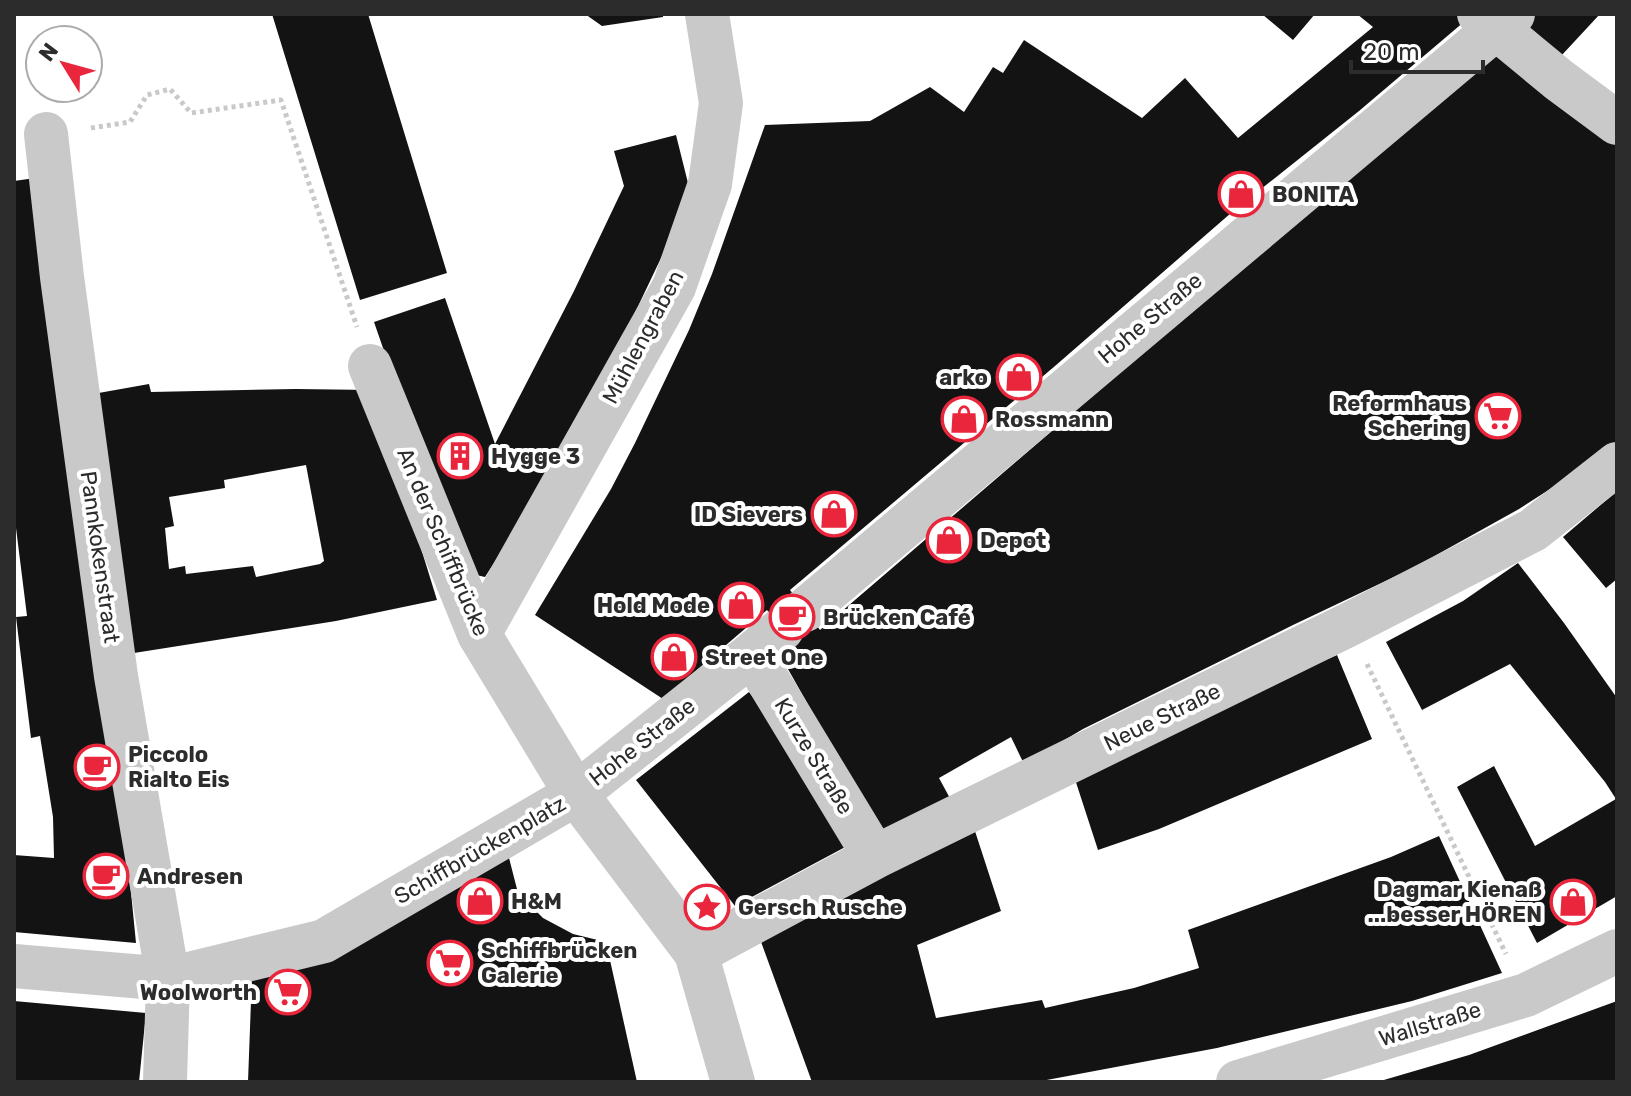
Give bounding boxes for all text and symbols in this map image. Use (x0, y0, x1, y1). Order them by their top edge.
north arrow (24, 24, 104, 104)
scale bar (1351, 24, 1483, 74)
text: N (33, 38, 64, 67)
text: 20 m (1363, 38, 1420, 66)
shop icon: BONITA (1217, 170, 1265, 218)
place label: BONITA (1272, 181, 1354, 208)
street label: Mühlengraben (597, 266, 689, 408)
street label: Hohe Straße (1093, 267, 1207, 369)
shop icon: arko (995, 353, 1043, 401)
place label: arko (939, 364, 988, 391)
place label: Reformhaus Schering (1332, 390, 1467, 442)
supermarket icon: Reformhaus Schering (1474, 392, 1522, 440)
shop icon: Rossmann (940, 395, 988, 443)
place label: Rossmann (995, 406, 1109, 433)
building icon: Hygge 3 (436, 432, 484, 480)
place label: Hygge 3 (491, 443, 580, 470)
street label: An der Schiffbrücke (391, 444, 495, 640)
street label: Pannkokenstraat (75, 469, 125, 645)
shop icon: ID Sievers (810, 490, 858, 538)
place label: ID Sievers (694, 501, 803, 528)
shop icon: Depot (925, 516, 973, 564)
place label: Depot (980, 527, 1046, 554)
shop icon: Hold Mode (717, 581, 765, 629)
place label: Hold Mode (597, 592, 710, 619)
cafe icon: Brücken Café (768, 593, 816, 641)
place label: Brücken Café (823, 604, 971, 631)
shop icon: Street One (650, 633, 698, 681)
place label: Street One (705, 644, 824, 671)
street label: Neue Straße (1099, 677, 1225, 757)
street label: Hohe Straße (584, 692, 700, 792)
street label: Kurze Straße (769, 693, 859, 819)
place label: Piccolo Rialto Eis (128, 741, 230, 793)
cafe icon: Piccolo Rialto Eis (73, 743, 121, 791)
street label: Schiffbrückenplatz (390, 790, 570, 910)
cafe icon: Andresen (82, 852, 130, 900)
place label: Andresen (137, 863, 243, 890)
place label: Dagmar Kienaß ...besser HÖREN (1368, 876, 1542, 928)
shop icon: H&M (456, 877, 504, 925)
shop icon: Dagmar Kienaß ...besser HÖREN (1549, 878, 1597, 926)
place icon: Gersch Rusche (683, 883, 731, 931)
place label: H&M (511, 888, 562, 915)
place label: Gersch Rusche (738, 894, 903, 921)
place label: Schiffbrücken Galerie (481, 937, 637, 989)
supermarket icon: Schiffbrücken Galerie (426, 939, 474, 987)
supermarket icon: Woolworth (264, 968, 312, 1016)
place label: Woolworth (140, 979, 257, 1006)
street label: Wallstraße (1376, 996, 1484, 1052)

